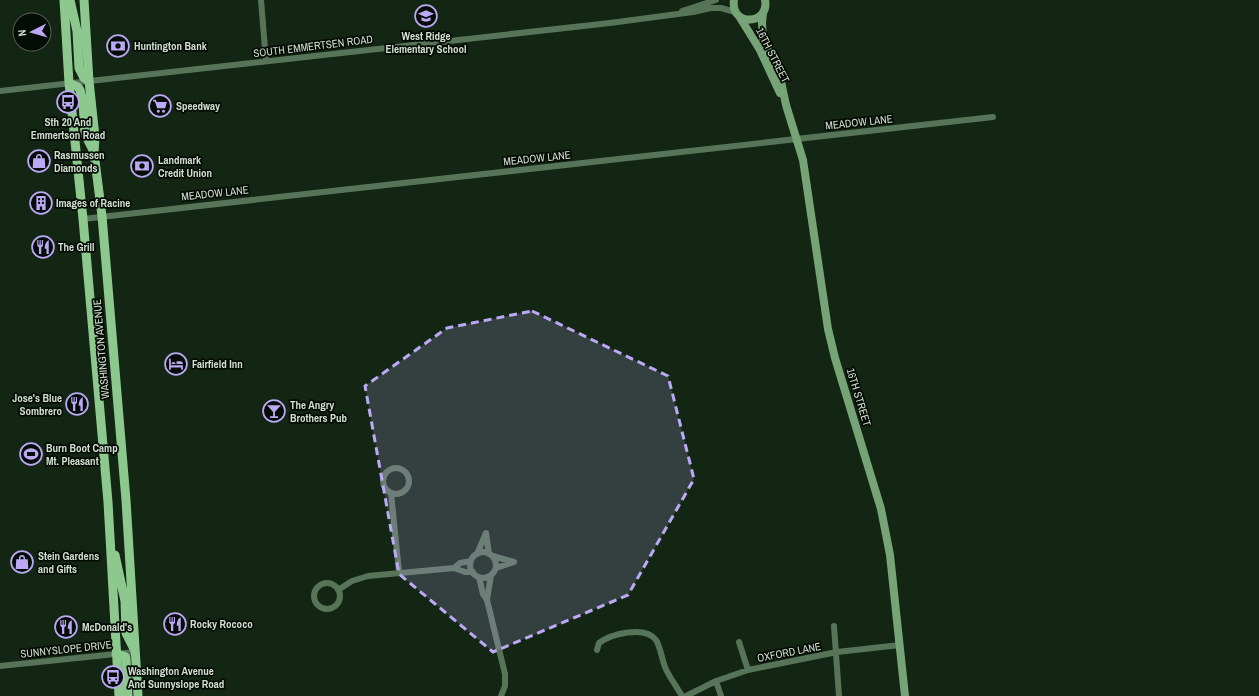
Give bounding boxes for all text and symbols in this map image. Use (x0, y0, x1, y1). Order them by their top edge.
school or university icon: West Ridge Elementary School (413, 3, 439, 29)
north arrow (12, 12, 52, 52)
street label: 16TH STREET (753, 25, 793, 85)
text: N (15, 29, 29, 37)
place label: West Ridge Elementary School (385, 29, 467, 56)
street label: SOUTH EMMERTSEN ROAD (253, 32, 373, 60)
bank icon: Huntington Bank (105, 33, 131, 59)
place label: Huntington Bank (134, 39, 208, 53)
bus stop icon: Sth 20 And Emmertson Road (55, 89, 81, 115)
supermarket icon: Speedway (147, 93, 173, 119)
place label: Speedway (176, 99, 220, 113)
street label: MEADOW LANE (825, 112, 893, 132)
place label: Sth 20 And Emmertson Road (31, 115, 105, 142)
shop icon: Rasmussen Diamonds (26, 148, 52, 174)
place label: Rasmussen Diamonds (54, 148, 105, 175)
street label: MEADOW LANE (503, 148, 571, 168)
bank icon: Landmark Credit Union (129, 153, 155, 179)
place label: Landmark Credit Union (158, 153, 212, 180)
street label: MEADOW LANE (181, 183, 249, 203)
building icon: Images of Racine (28, 190, 54, 216)
place label: Images of Racine (56, 196, 130, 210)
restaurant icon: The Grill (30, 234, 56, 260)
place label: The Grill (58, 240, 95, 254)
street label: WASHINGTON AVENUE (90, 299, 112, 399)
hotel icon: Fairfield Inn (163, 351, 189, 377)
place label: Fairfield Inn (192, 357, 243, 371)
street label: 16TH STREET (844, 366, 875, 428)
place label: Jose's Blue Sombrero (12, 391, 62, 418)
restaurant icon: Jose's Blue Sombrero (64, 391, 90, 417)
bar icon: The Angry Brothers Pub (261, 398, 287, 424)
place label: The Angry Brothers Pub (290, 398, 348, 425)
sports icon: Burn Boot Camp Mt. Pleasant (18, 441, 44, 467)
place label: Burn Boot Camp Mt. Pleasant (46, 441, 118, 468)
shop icon: Stein Gardens and Gifts (9, 549, 35, 575)
place label: Stein Gardens and Gifts (38, 549, 99, 576)
restaurant icon: Rocky Rococo (162, 611, 188, 637)
restaurant icon: McDonald's (53, 614, 79, 640)
place label: Rocky Rococo (190, 617, 253, 631)
place label: McDonald's (82, 620, 132, 634)
street label: SUNNYSLOPE DRIVE (20, 637, 112, 661)
street label: OXFORD LANE (756, 639, 822, 665)
bus stop icon: Washington Avenue And Sunnyslope Road (100, 664, 126, 690)
place label: Washington Avenue And Sunnyslope Road (128, 664, 224, 691)

